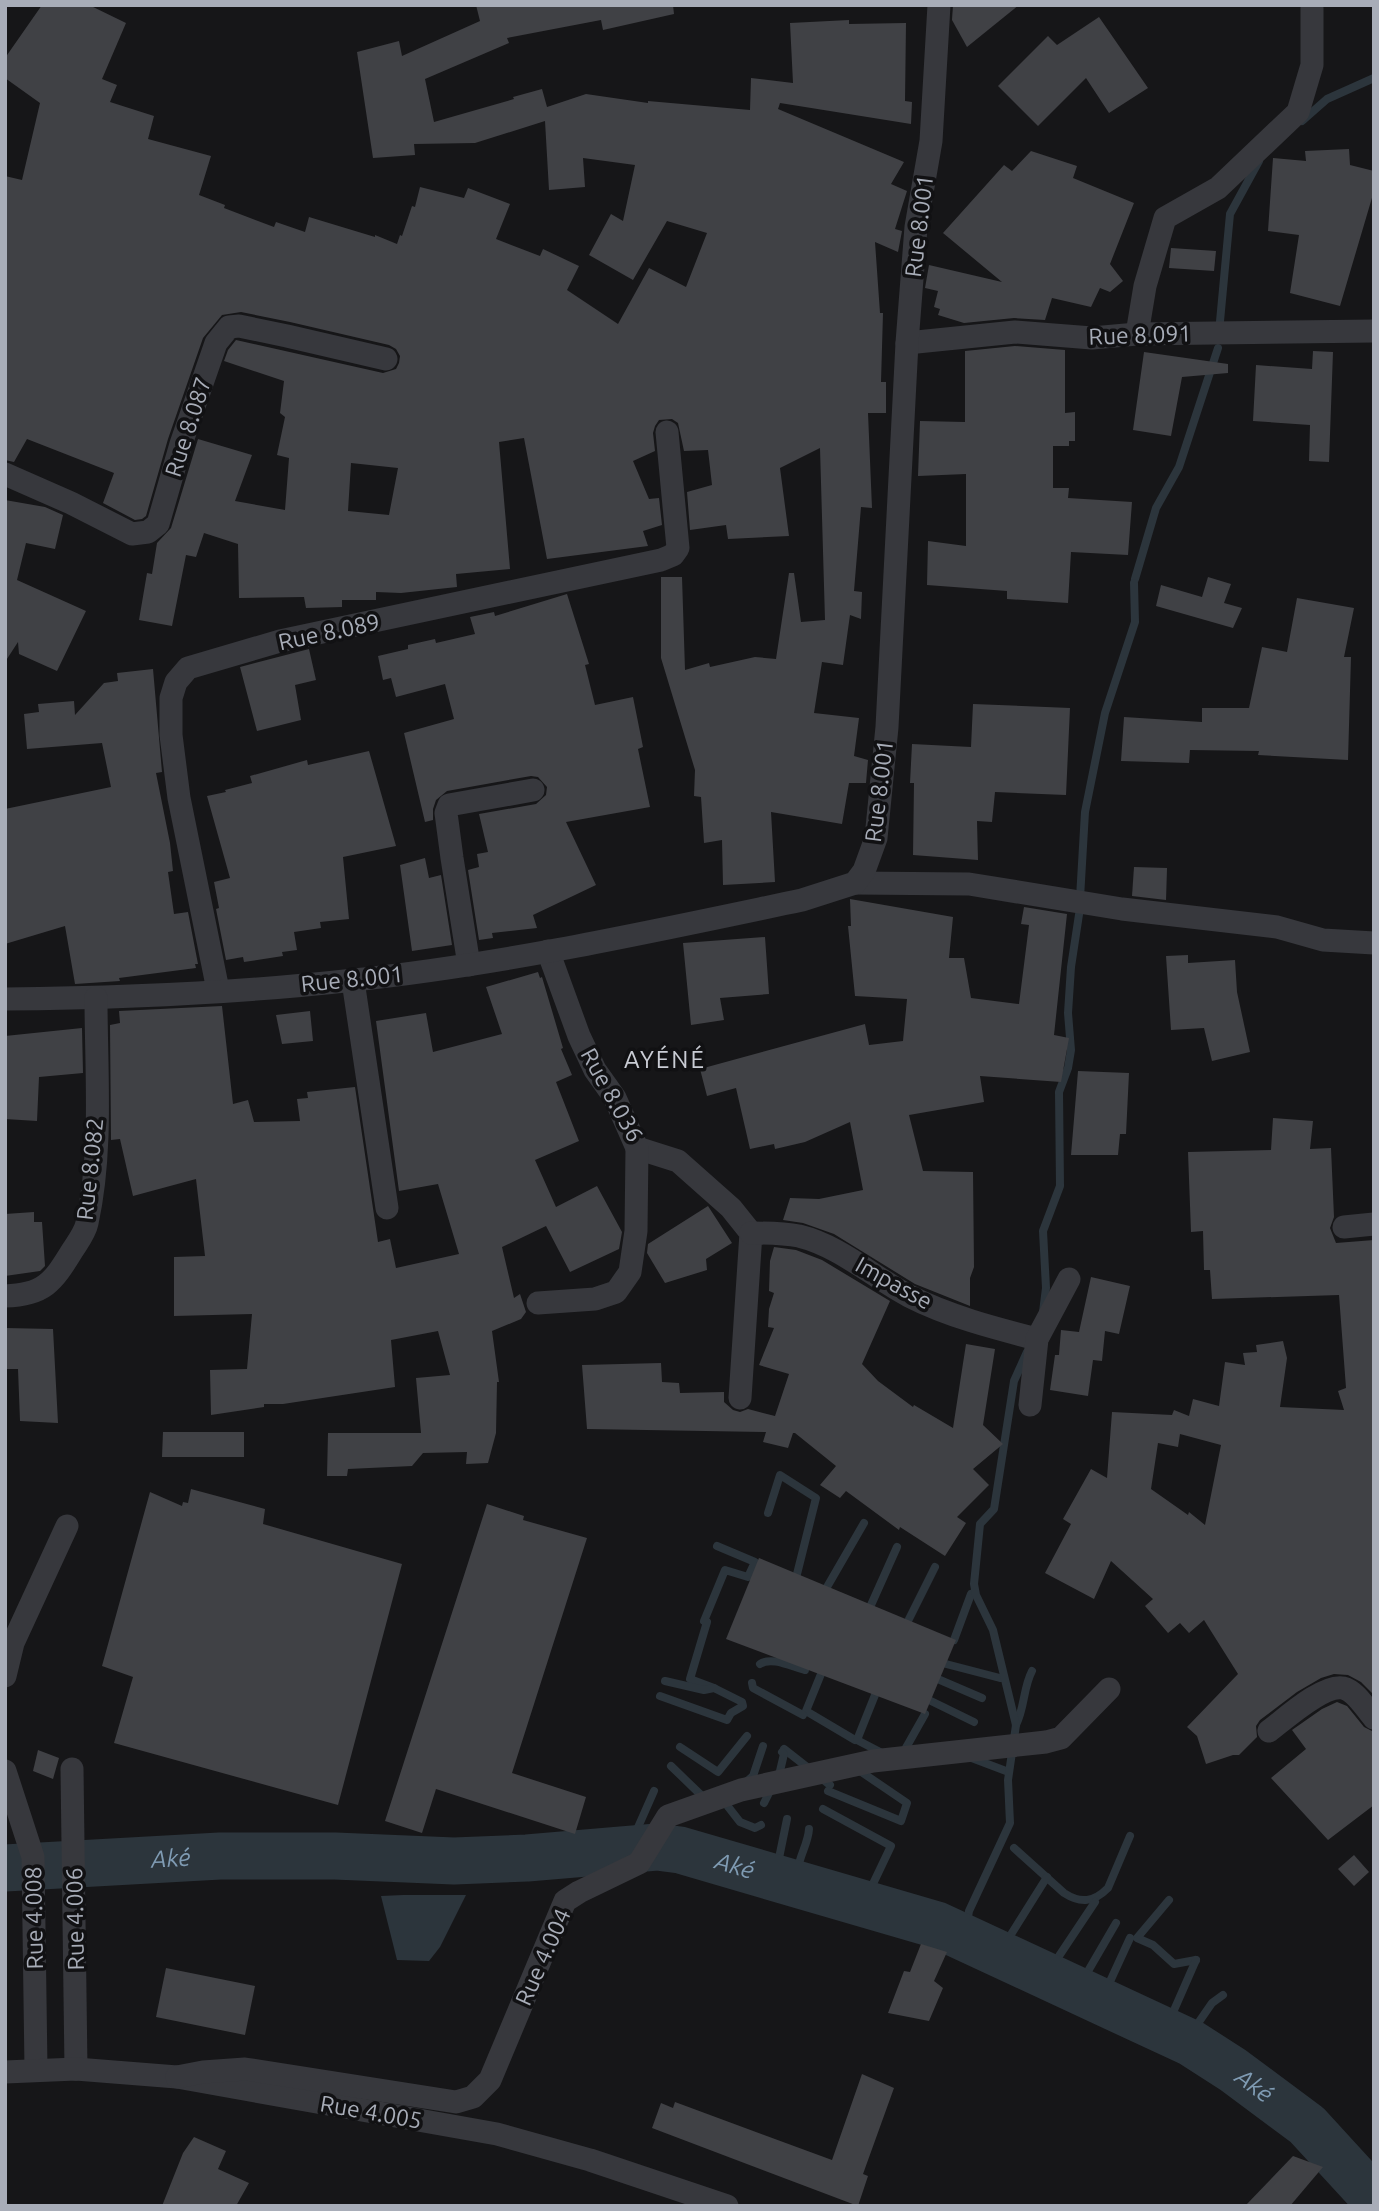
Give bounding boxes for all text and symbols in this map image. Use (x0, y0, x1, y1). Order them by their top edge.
street label: Rue 8.001 (900, 173, 937, 279)
street label: Rue 8.091 (1088, 320, 1192, 349)
street label: Rue 8.087 (160, 374, 215, 480)
street label: Rue 8.089 (276, 609, 382, 654)
street label: Rue 8.001 (860, 738, 897, 844)
street label: Rue 8.001 (299, 961, 404, 996)
street label: Rue 8.036 (577, 1044, 648, 1146)
district label: AYÉNÉ (624, 1045, 706, 1073)
street label: Rue 8.082 (72, 1116, 107, 1221)
street label: Impasse (852, 1251, 937, 1314)
water label: Aké (149, 1844, 191, 1873)
water label: Aké (711, 1847, 757, 1884)
street label: Rue 4.008 (20, 1866, 47, 1970)
street label: Rue 4.006 (61, 1867, 88, 1971)
street label: Rue 4.004 (510, 1905, 575, 2009)
water label: Aké (1230, 2062, 1278, 2108)
street label: Rue 4.005 (318, 2090, 424, 2133)

